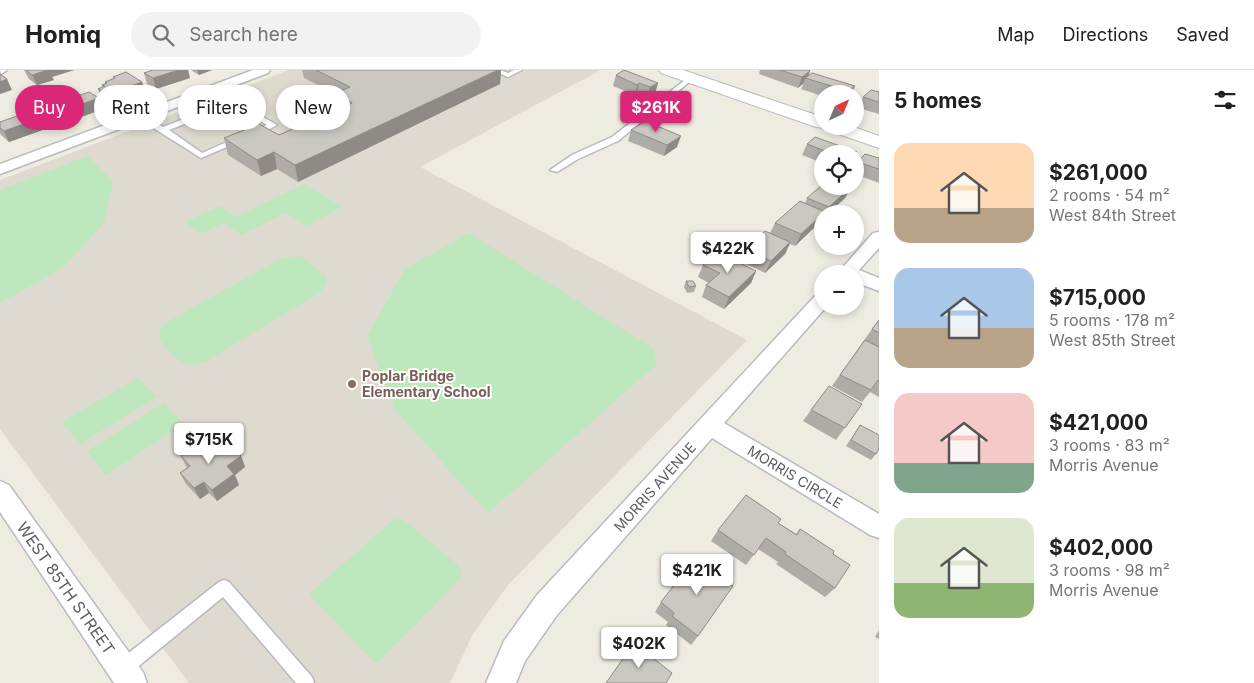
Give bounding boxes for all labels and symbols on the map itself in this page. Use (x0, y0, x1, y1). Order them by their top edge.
north arrow (814, 85, 864, 135)
pin: $261K (621, 90, 691, 133)
pin: $422K (693, 232, 763, 274)
place label: Poplar Bridge Elementary School (362, 367, 491, 400)
marker: Poplar Bridge Elementary School (346, 378, 358, 390)
pin: $715K (174, 422, 244, 465)
street label: MORRIS AVENUE (610, 439, 699, 535)
street label: MORRIS CIRCLE (745, 442, 846, 512)
street label: WEST 85TH STREET (13, 518, 119, 658)
pin: $421K (662, 554, 732, 596)
pin: $402K (604, 626, 674, 669)

